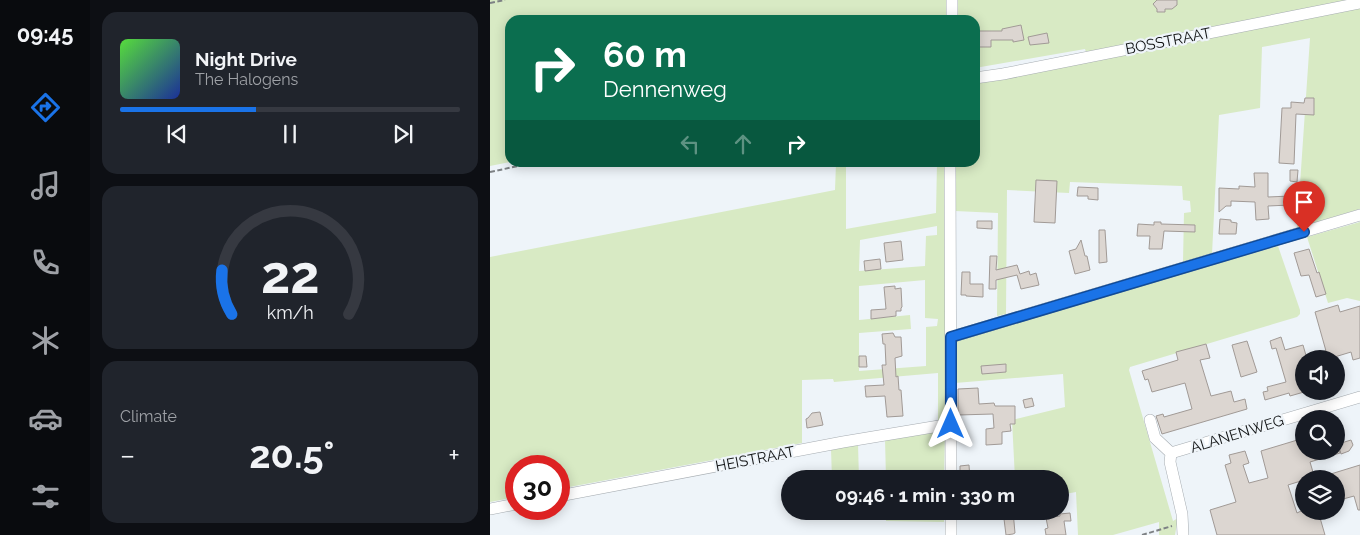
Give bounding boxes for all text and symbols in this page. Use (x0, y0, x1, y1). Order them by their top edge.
text: 09:45 (17, 21, 73, 47)
street label: BOSSTRAAT (1124, 24, 1212, 58)
text: 60 m (603, 34, 687, 75)
icon: right (520, 35, 585, 100)
text: Night Drive (195, 48, 297, 70)
text: The Halogens (195, 70, 298, 89)
text: Dennenweg (603, 76, 727, 102)
icon: directions (28, 90, 63, 125)
icon: previous (163, 120, 191, 148)
icon: pause (276, 120, 304, 148)
icon: next (389, 120, 417, 148)
icon: left (676, 130, 704, 158)
icon: ahead (729, 130, 757, 158)
icon: right (782, 130, 810, 158)
icon: music (28, 168, 63, 203)
pin (1283, 181, 1325, 232)
icon: arrive (1290, 188, 1318, 216)
text: 22 (261, 244, 319, 305)
icon: phone (28, 245, 63, 280)
text: km/h (266, 302, 314, 323)
icon: climate (28, 323, 63, 358)
map controls (1295, 350, 1345, 520)
button: sound (1295, 350, 1345, 400)
position arrow (924, 397, 976, 449)
icon: car (28, 401, 63, 436)
text: Climate (120, 407, 177, 426)
button: search (1295, 410, 1345, 460)
street label: ALANENWEG (1188, 411, 1286, 457)
text: 20.5° (249, 432, 334, 477)
text: − (120, 439, 135, 472)
text: + (448, 439, 460, 472)
street label: HEISTRAAT (714, 443, 796, 475)
speed limit sign: 30 (505, 455, 570, 520)
button: layers (1295, 470, 1345, 520)
icon: filters (28, 479, 63, 514)
text: 09:46 · 1 min · 330 m (835, 484, 1015, 506)

